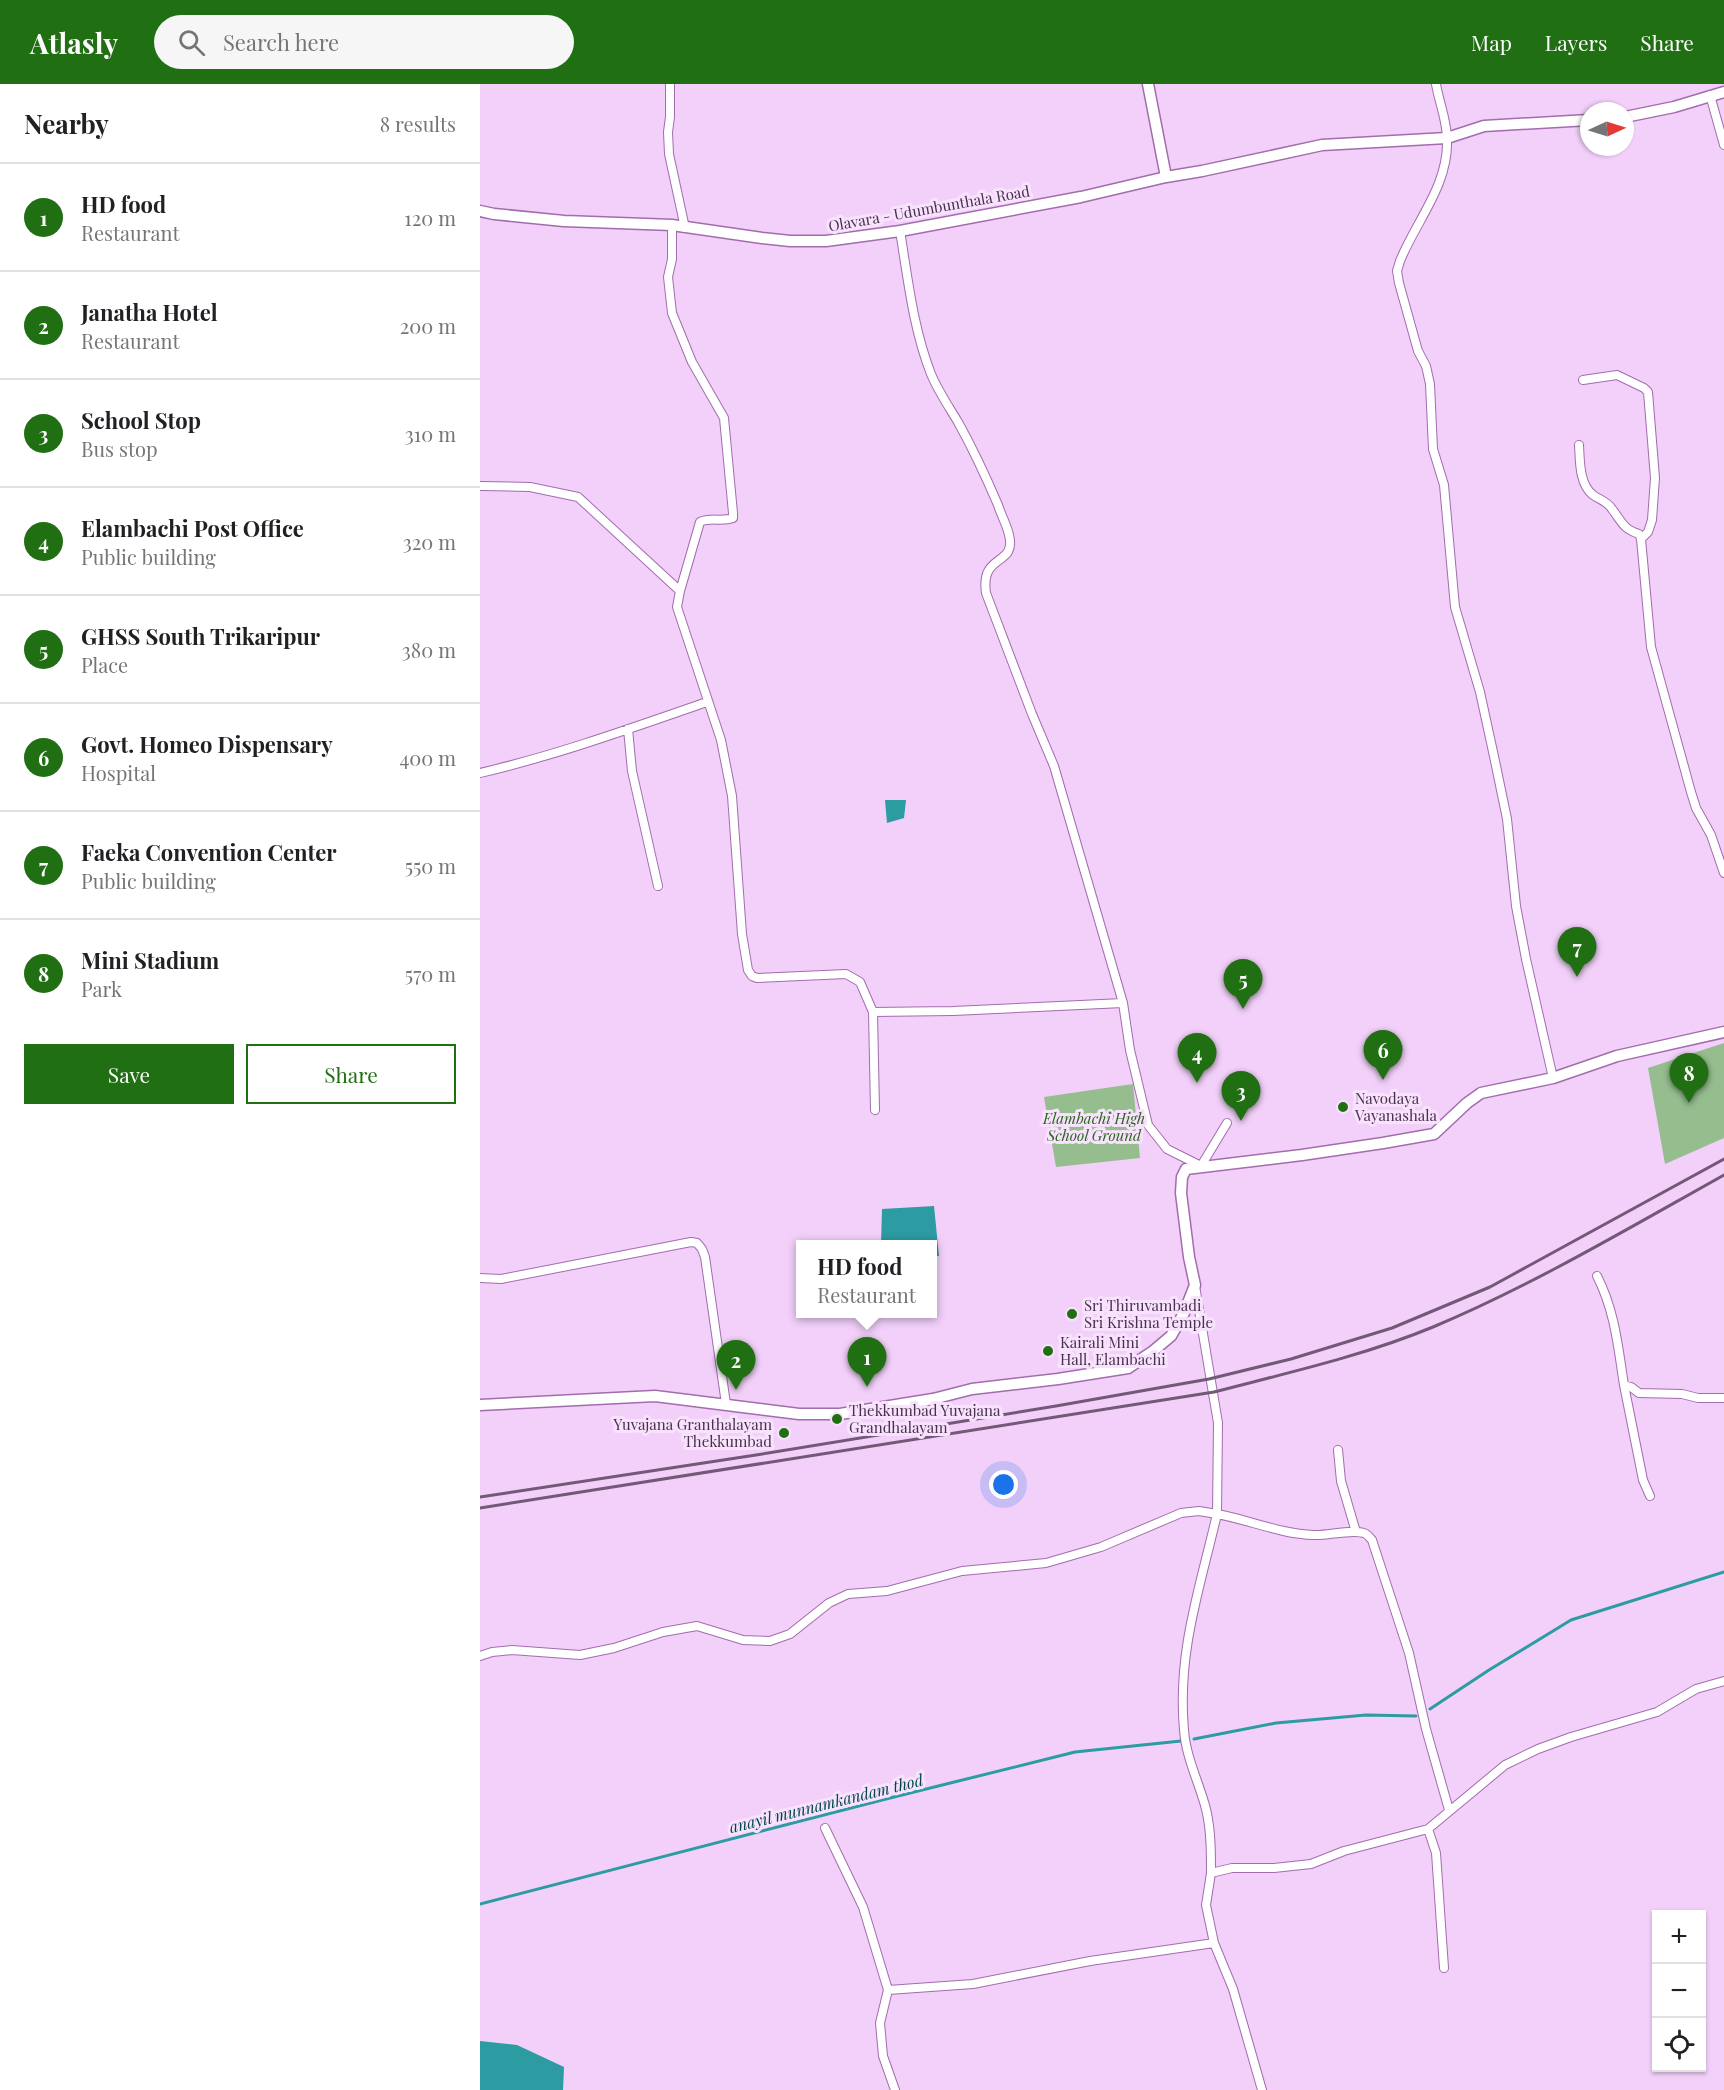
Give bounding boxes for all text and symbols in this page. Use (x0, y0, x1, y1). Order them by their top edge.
search box (154, 15, 574, 69)
text: Atlasly (30, 24, 118, 61)
icon: search (175, 26, 208, 59)
text: Search here (223, 27, 339, 57)
text: Map (1471, 28, 1512, 56)
text: Layers (1545, 28, 1607, 56)
text: Share (1640, 28, 1694, 56)
north arrow (1580, 102, 1634, 156)
text: Nearby (24, 106, 109, 141)
text: 8 results (380, 110, 456, 137)
street label: Olavara - Udumbunthala Road (827, 180, 1032, 236)
text: HD food (81, 189, 166, 219)
text: 1 (40, 204, 47, 231)
text: 120 m (404, 204, 456, 231)
text: Restaurant (81, 219, 180, 246)
text: Janatha Hotel (81, 297, 218, 327)
text: 2 (38, 312, 49, 339)
text: 200 m (400, 312, 456, 339)
text: Restaurant (81, 327, 180, 354)
text: School Stop (81, 405, 201, 435)
text: 3 (39, 420, 48, 447)
text: 310 m (405, 420, 456, 447)
text: Bus stop (81, 435, 158, 462)
text: Elambachi Post Office (81, 513, 304, 543)
text: 4 (38, 528, 49, 555)
text: 320 m (403, 528, 456, 555)
text: Public building (81, 543, 216, 570)
text: GHSS South Trikaripur (81, 621, 320, 651)
text: 5 (39, 636, 48, 663)
text: 380 m (402, 636, 456, 663)
text: Place (81, 651, 128, 678)
text: Govt. Homeo Dispensary (81, 729, 333, 759)
text: 6 (38, 744, 49, 771)
text: 400 m (399, 744, 456, 771)
text: Hospital (81, 759, 156, 786)
text: Faeka Convention Center (81, 837, 336, 867)
text: 7 (39, 852, 48, 879)
text: 550 m (405, 852, 456, 879)
text: Public building (81, 867, 216, 894)
pin: 7 (1558, 928, 1596, 977)
text: Mini Stadium (81, 945, 219, 975)
text: 8 (38, 960, 49, 987)
text: 570 m (405, 960, 456, 987)
pin: 5 (1224, 960, 1263, 1009)
text: Park (81, 975, 122, 1002)
pin: 6 (1364, 1030, 1402, 1080)
pin: 4 (1178, 1034, 1216, 1083)
button: Save (24, 1044, 234, 1104)
button: Share (246, 1044, 456, 1104)
pin: 8 (1670, 1054, 1708, 1103)
pin: 3 (1222, 1072, 1260, 1121)
place label: Navodaya Vayanashala (1354, 1088, 1438, 1125)
marker: Navodaya Vayanashala (1336, 1100, 1350, 1114)
park label: Elambachi High School Ground (1042, 1108, 1145, 1145)
popup (796, 1240, 937, 1318)
text: HD food (817, 1251, 902, 1281)
text: Restaurant (817, 1281, 916, 1308)
place label: Sri Thiruvambadi Sri Krishna Temple (1084, 1295, 1213, 1332)
marker: Sri Thiruvambadi Sri Krishna Temple (1065, 1307, 1079, 1321)
place label: Kairali Mini Hall, Elambachi (1060, 1332, 1166, 1369)
pin: 1 (848, 1338, 886, 1387)
pin: 2 (716, 1340, 756, 1390)
marker: Kairali Mini Hall, Elambachi (1041, 1344, 1055, 1358)
place label: Thekkumbad Yuvajana Grandhalayam (849, 1400, 1001, 1437)
marker: Thekkumbad Yuvajana Grandhalayam (830, 1412, 844, 1426)
place label: Yuvajana Granthalayam Thekkumbad (612, 1414, 773, 1451)
marker: Yuvajana Granthalayam Thekkumbad (777, 1426, 791, 1440)
your location (989, 1470, 1018, 1499)
water label: anayil munnamkandam thod (727, 1768, 926, 1837)
map controls (1652, 1910, 1706, 2072)
button: + (1652, 1910, 1706, 1964)
button: − (1652, 1964, 1706, 2018)
button: locate (1652, 2018, 1706, 2072)

